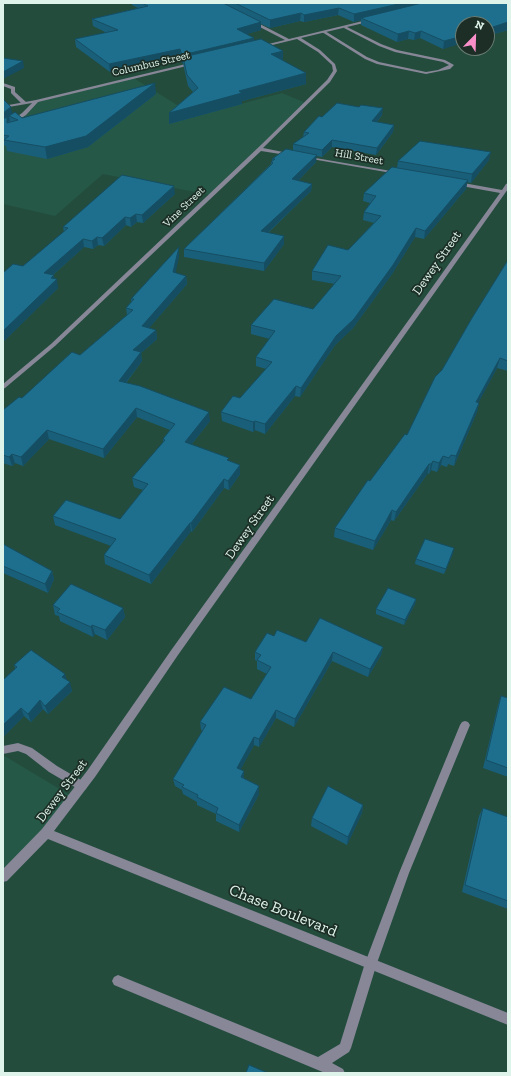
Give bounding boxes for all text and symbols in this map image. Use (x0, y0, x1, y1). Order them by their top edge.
north arrow (455, 16, 495, 56)
text: N (473, 18, 486, 33)
street label: Columbus Street (111, 49, 191, 79)
street label: Hill Street (334, 146, 384, 168)
street label: Vine Street (160, 184, 208, 230)
street label: Dewey Street (409, 228, 465, 298)
street label: Dewey Street (222, 492, 278, 562)
street label: Dewey Street (33, 756, 91, 826)
street label: Chase Boulevard (226, 881, 340, 941)

